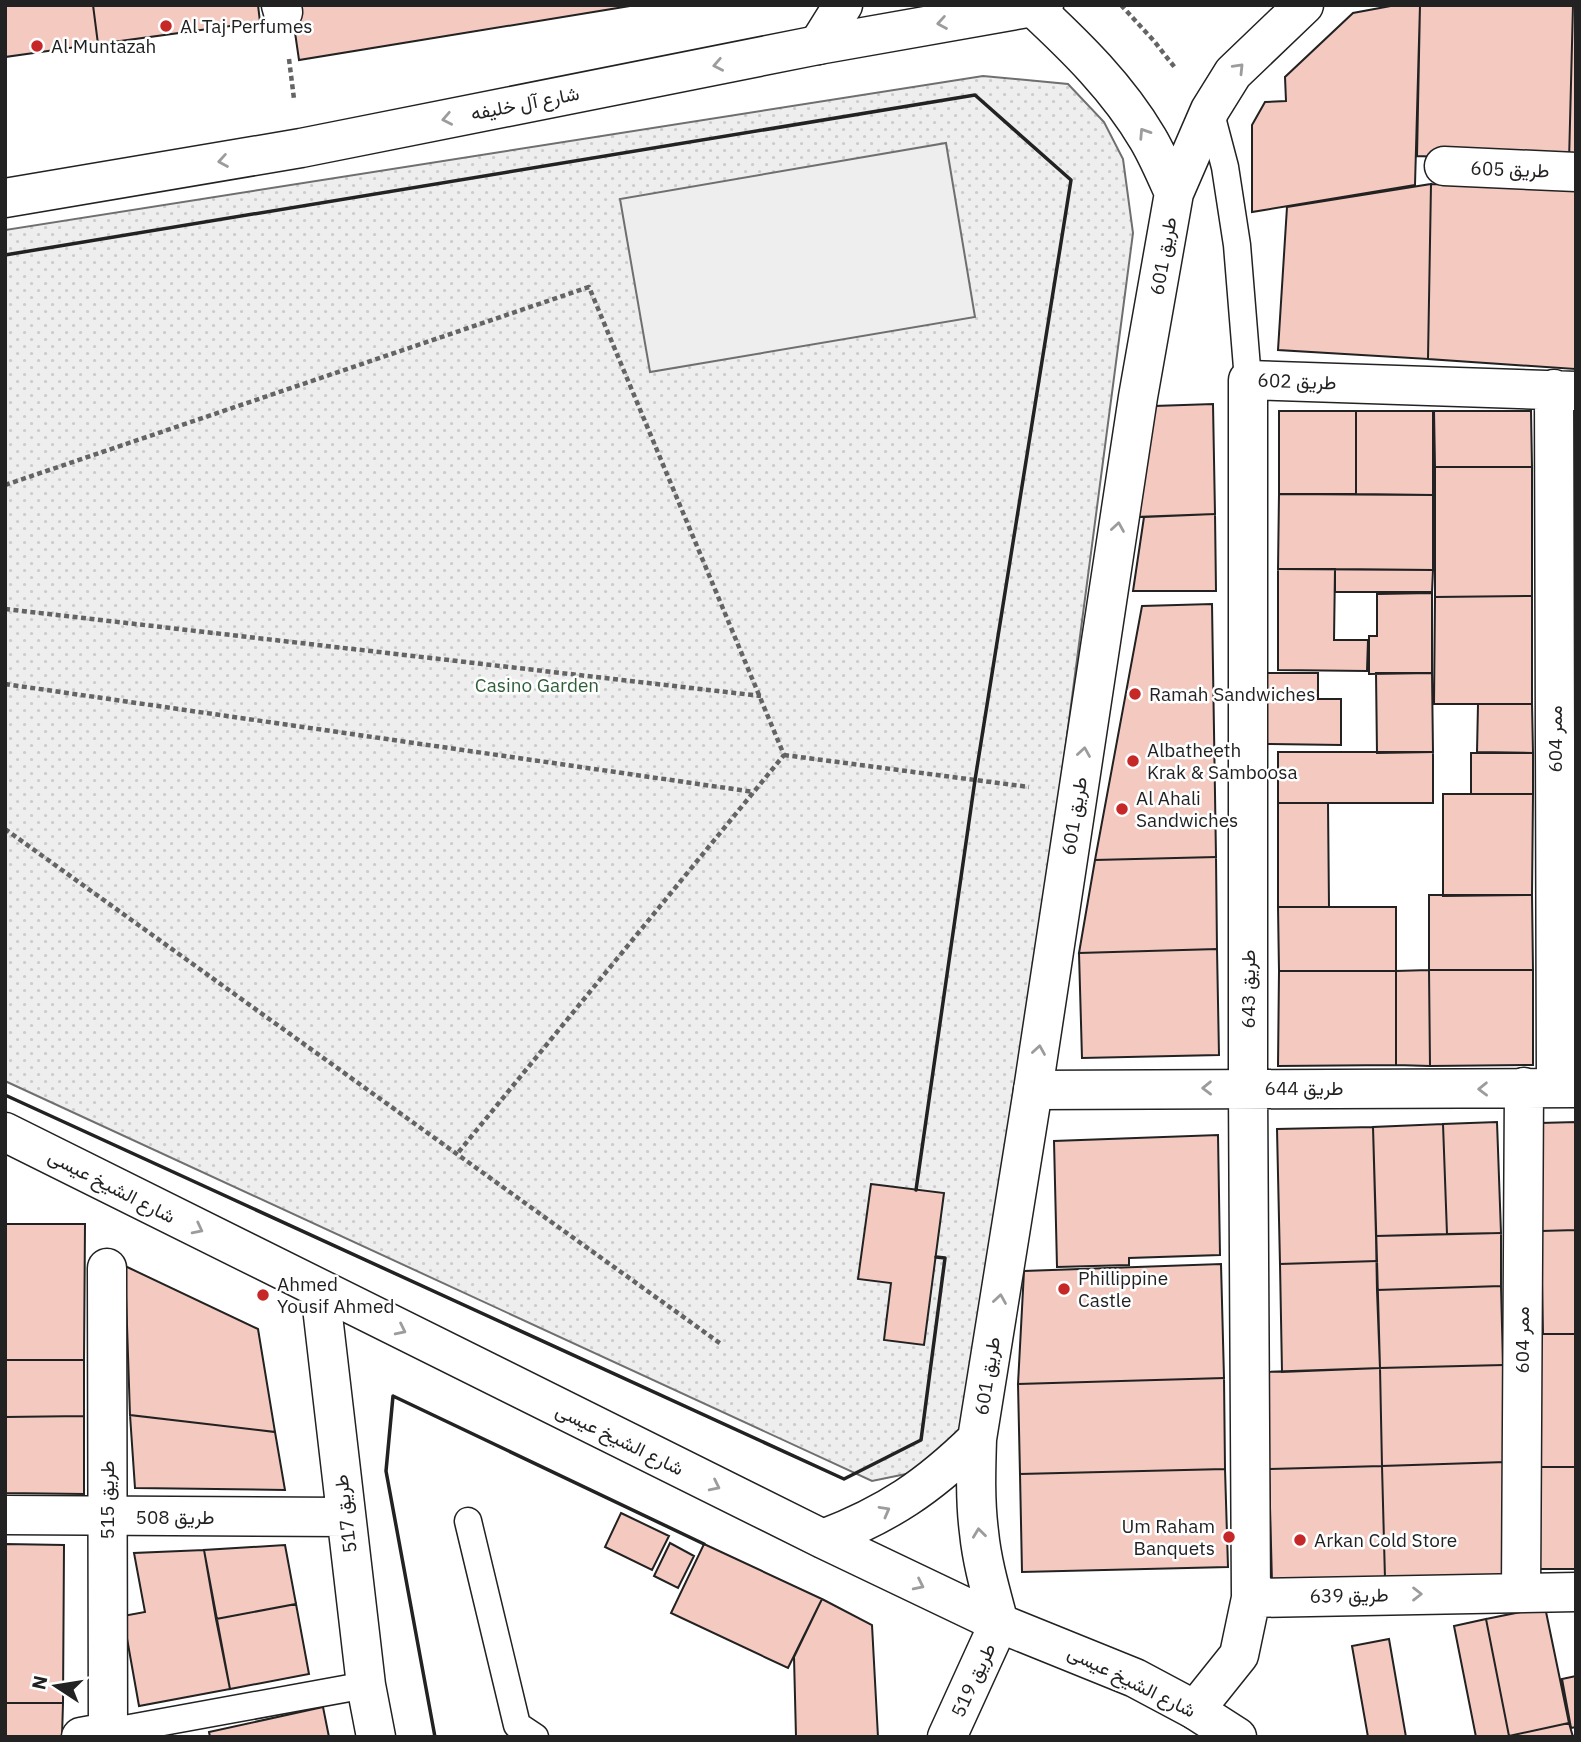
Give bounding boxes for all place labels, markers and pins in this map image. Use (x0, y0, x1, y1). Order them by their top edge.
place label: Al Taj Perfumes (180, 14, 313, 38)
marker: Al Taj Perfumes (158, 18, 174, 34)
place label: Al Muntazah (51, 34, 156, 58)
marker: Al Muntazah (29, 38, 45, 54)
place label: Ramah Sandwiches (1149, 682, 1316, 706)
marker: Ramah Sandwiches (1127, 686, 1143, 702)
place label: Albatheeth Krak & Samboosa (1147, 738, 1298, 784)
marker: Albatheeth Krak & Samboosa (1125, 753, 1141, 769)
place label: Al Ahali Sandwiches (1136, 786, 1238, 832)
marker: Al Ahali Sandwiches (1114, 801, 1130, 817)
place label: Phillippine Castle (1078, 1266, 1168, 1312)
place label: Ahmed Yousif Ahmed (277, 1272, 394, 1318)
marker: Phillippine Castle (1056, 1281, 1072, 1297)
marker: Ahmed Yousif Ahmed (255, 1287, 271, 1303)
place label: Um Raham Banquets (1121, 1514, 1215, 1560)
place label: Arkan Cold Store (1314, 1528, 1457, 1552)
marker: Um Raham Banquets (1221, 1529, 1237, 1545)
marker: Arkan Cold Store (1292, 1532, 1308, 1548)

